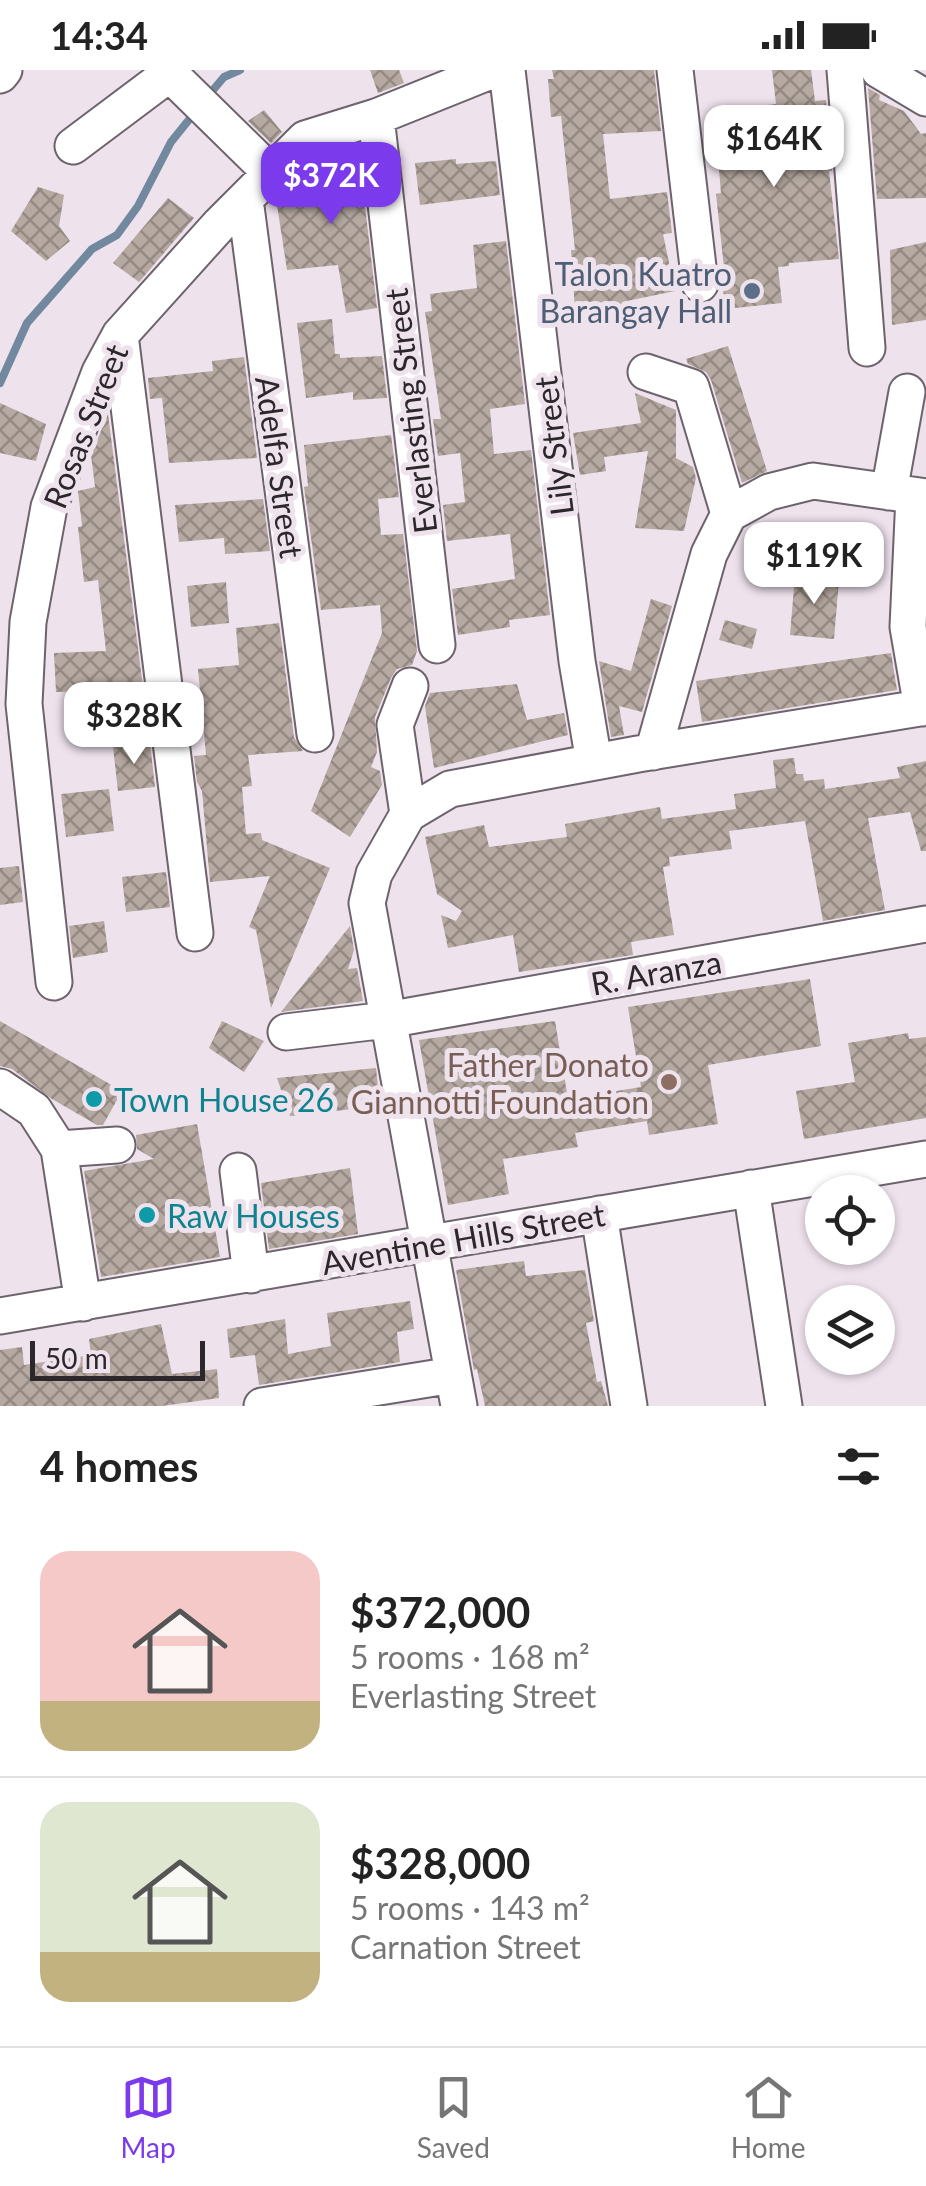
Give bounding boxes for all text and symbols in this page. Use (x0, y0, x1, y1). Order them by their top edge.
text: 14:34 (50, 12, 148, 58)
pin: $164K (704, 105, 844, 190)
text: $164K (726, 118, 822, 157)
pin: $372K (261, 142, 401, 227)
text: $372K (283, 155, 379, 194)
place label: Talon Kuatro Barangay Hall (539, 254, 732, 330)
marker: Talon Kuatro Barangay Hall (741, 280, 763, 302)
street label: Everlasting Street (376, 286, 444, 536)
street label: Rosas Street (34, 338, 136, 514)
street label: Adelfa Street (248, 374, 312, 561)
street label: Lily Street (525, 374, 581, 518)
pin: $119K (744, 522, 884, 607)
text: $119K (766, 535, 862, 574)
pin: $328K (64, 682, 204, 767)
text: $328K (86, 695, 182, 734)
street label: R. Aranza (588, 941, 724, 1003)
place label: Father Donato Giannotti Foundation (351, 1045, 649, 1121)
marker: Father Donato Giannotti Foundation (658, 1071, 680, 1093)
place label: Town House 26 (114, 1080, 334, 1119)
marker: Town House 26 (83, 1088, 105, 1110)
map controls (805, 1175, 895, 1375)
button: locate (805, 1175, 895, 1265)
street label: Aventine Hills Street (318, 1194, 608, 1282)
place label: Raw Houses (167, 1196, 340, 1235)
marker: Raw Houses (136, 1204, 158, 1226)
button: layers (805, 1285, 895, 1375)
scale bar (30, 1336, 205, 1380)
text: 50 m (45, 1341, 108, 1375)
icon: filters (831, 1439, 886, 1494)
text: 4 homes (40, 1441, 198, 1491)
text: $372,000 (350, 1587, 530, 1637)
icon: home (120, 1591, 240, 1711)
text: 5 rooms · 168 m² (350, 1637, 590, 1676)
text: Everlasting Street (350, 1676, 596, 1715)
text: $328,000 (350, 1838, 530, 1888)
icon: home (120, 1842, 240, 1962)
text: 5 rooms · 143 m² (350, 1888, 590, 1927)
text: Carnation Street (350, 1927, 581, 1966)
tab: Map (121, 2070, 176, 2164)
tab: Saved (417, 2070, 490, 2164)
tab: Home (731, 2070, 805, 2164)

